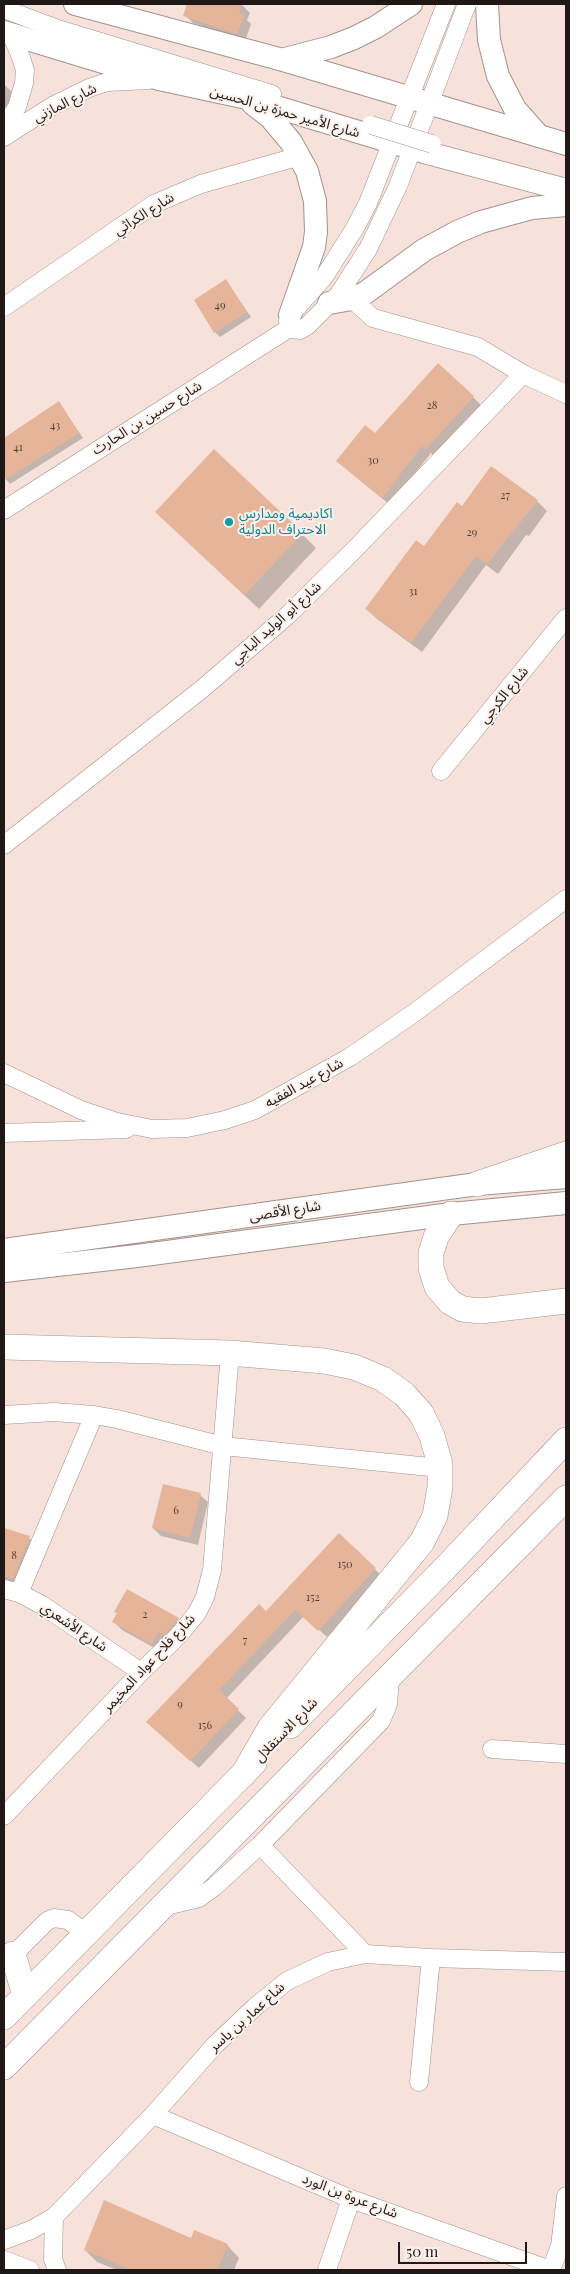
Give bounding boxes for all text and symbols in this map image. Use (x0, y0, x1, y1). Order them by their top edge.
street label: شارع المازني (31, 80, 99, 126)
street label: شارع الأمير حمزة بن الحسين (208, 83, 362, 141)
street label: شارع الكراثي (111, 189, 177, 239)
house number: 49 (214, 299, 226, 313)
street label: شارع حسين بن الحارث (89, 377, 205, 459)
house number: 28 (427, 399, 437, 413)
house number: 43 (50, 419, 60, 433)
house number: 41 (13, 441, 23, 455)
house number: 30 (367, 454, 379, 468)
house number: 27 (500, 489, 510, 503)
place label: اكاديمية ومدارس الاحتراف الدولية (239, 506, 333, 538)
marker: اكاديمية ومدارس الاحتراف الدولية (223, 516, 235, 528)
house number: 29 (467, 526, 477, 540)
street label: شارع أبو الوليد الباجي (227, 578, 325, 668)
house number: 31 (408, 585, 418, 599)
street label: شارع الكرجي (476, 663, 532, 727)
street label: شارع عيد الفقيه (262, 1055, 346, 1111)
street label: شارع الأقصى (248, 1197, 322, 1225)
house number: 6 (173, 1504, 179, 1518)
house number: 8 (11, 1549, 17, 1563)
house number: 150 (337, 1558, 353, 1572)
house number: 152 (306, 1591, 320, 1605)
street label: شارع الأشعري (38, 1599, 110, 1655)
house number: 2 (142, 1608, 148, 1622)
street label: شارع فلاح عواد المخيمر (99, 1611, 199, 1715)
house number: 7 (243, 1634, 247, 1648)
street label: شارع الاستقلال (251, 1694, 321, 1766)
house number: 9 (177, 1698, 183, 1712)
house number: 156 (198, 1719, 212, 1733)
street label: شاع عمار بن ياسر (206, 1979, 288, 2055)
street label: شارع عروة بن الورد (300, 2170, 400, 2222)
scale bar (400, 2232, 529, 2264)
text: 50 m (406, 2241, 438, 2261)

